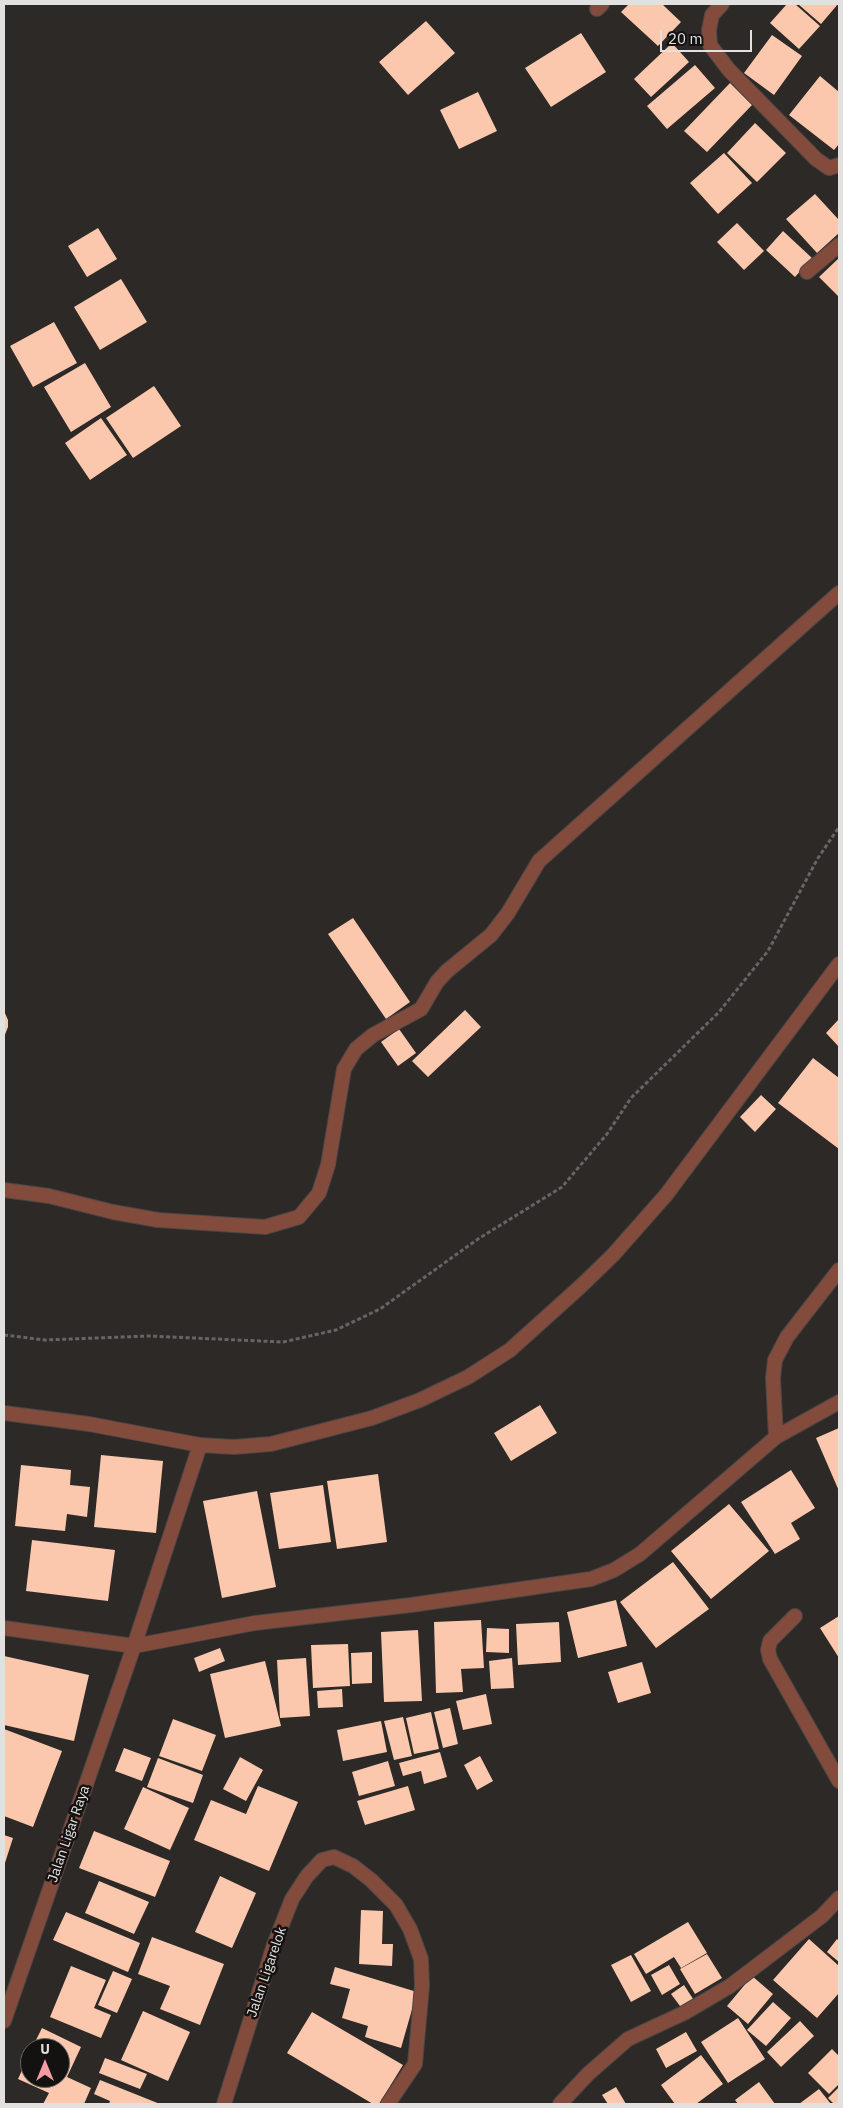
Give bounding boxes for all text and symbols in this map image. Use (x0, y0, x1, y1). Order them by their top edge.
scale bar (663, 20, 756, 52)
text: 20 m (668, 29, 703, 48)
street label: Jalan Ligar Raya (45, 1783, 93, 1885)
street label: Jalan Ligarelok (244, 1925, 290, 2019)
north arrow (20, 2038, 70, 2088)
text: U (40, 2040, 50, 2058)

